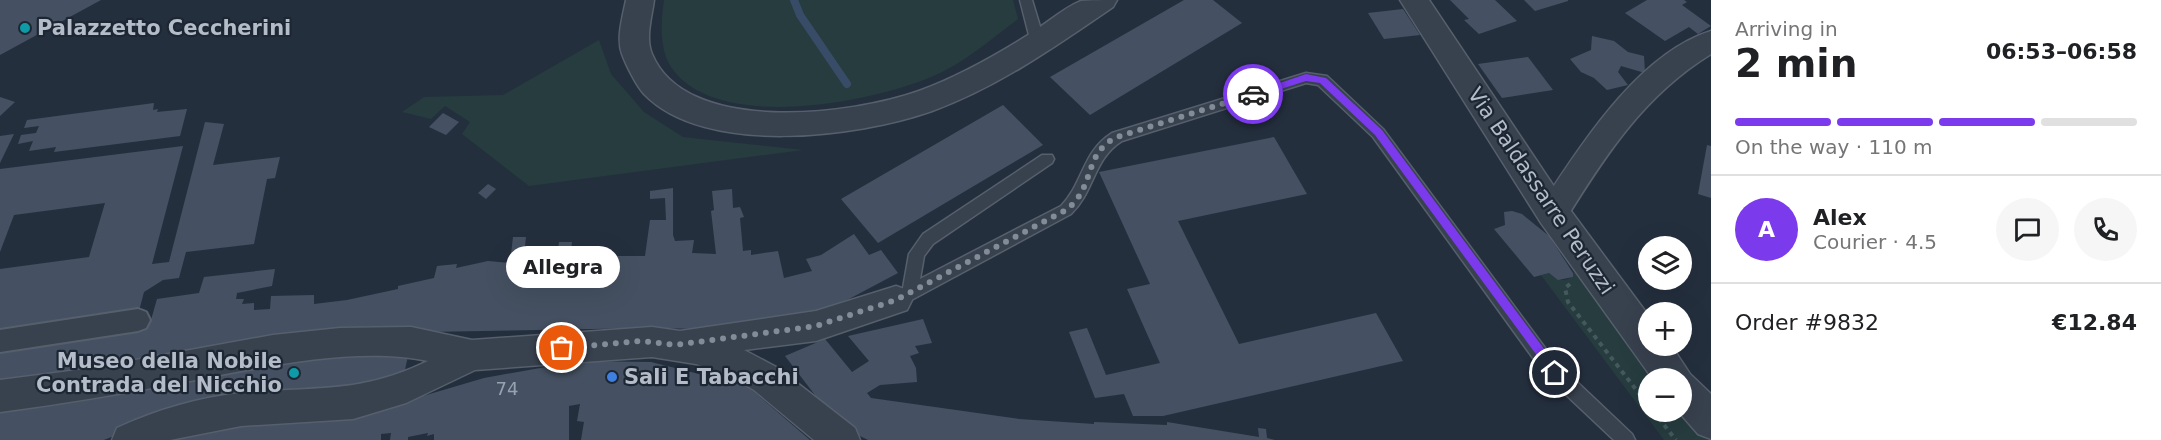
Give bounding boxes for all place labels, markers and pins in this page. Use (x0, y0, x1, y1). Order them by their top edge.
place label: Palazzetto Ceccherini (37, 16, 291, 40)
marker: Palazzetto Ceccherini (18, 21, 32, 35)
callout: Allegra (505, 246, 619, 288)
pin (536, 322, 587, 373)
pin (1529, 347, 1580, 398)
place label: Museo della Nobile Contrada del Nicchio (36, 349, 282, 397)
place label: Sali E Tabacchi (624, 365, 799, 389)
marker: Museo della Nobile Contrada del Nicchio (287, 366, 301, 380)
marker: Sali E Tabacchi (605, 370, 619, 384)

